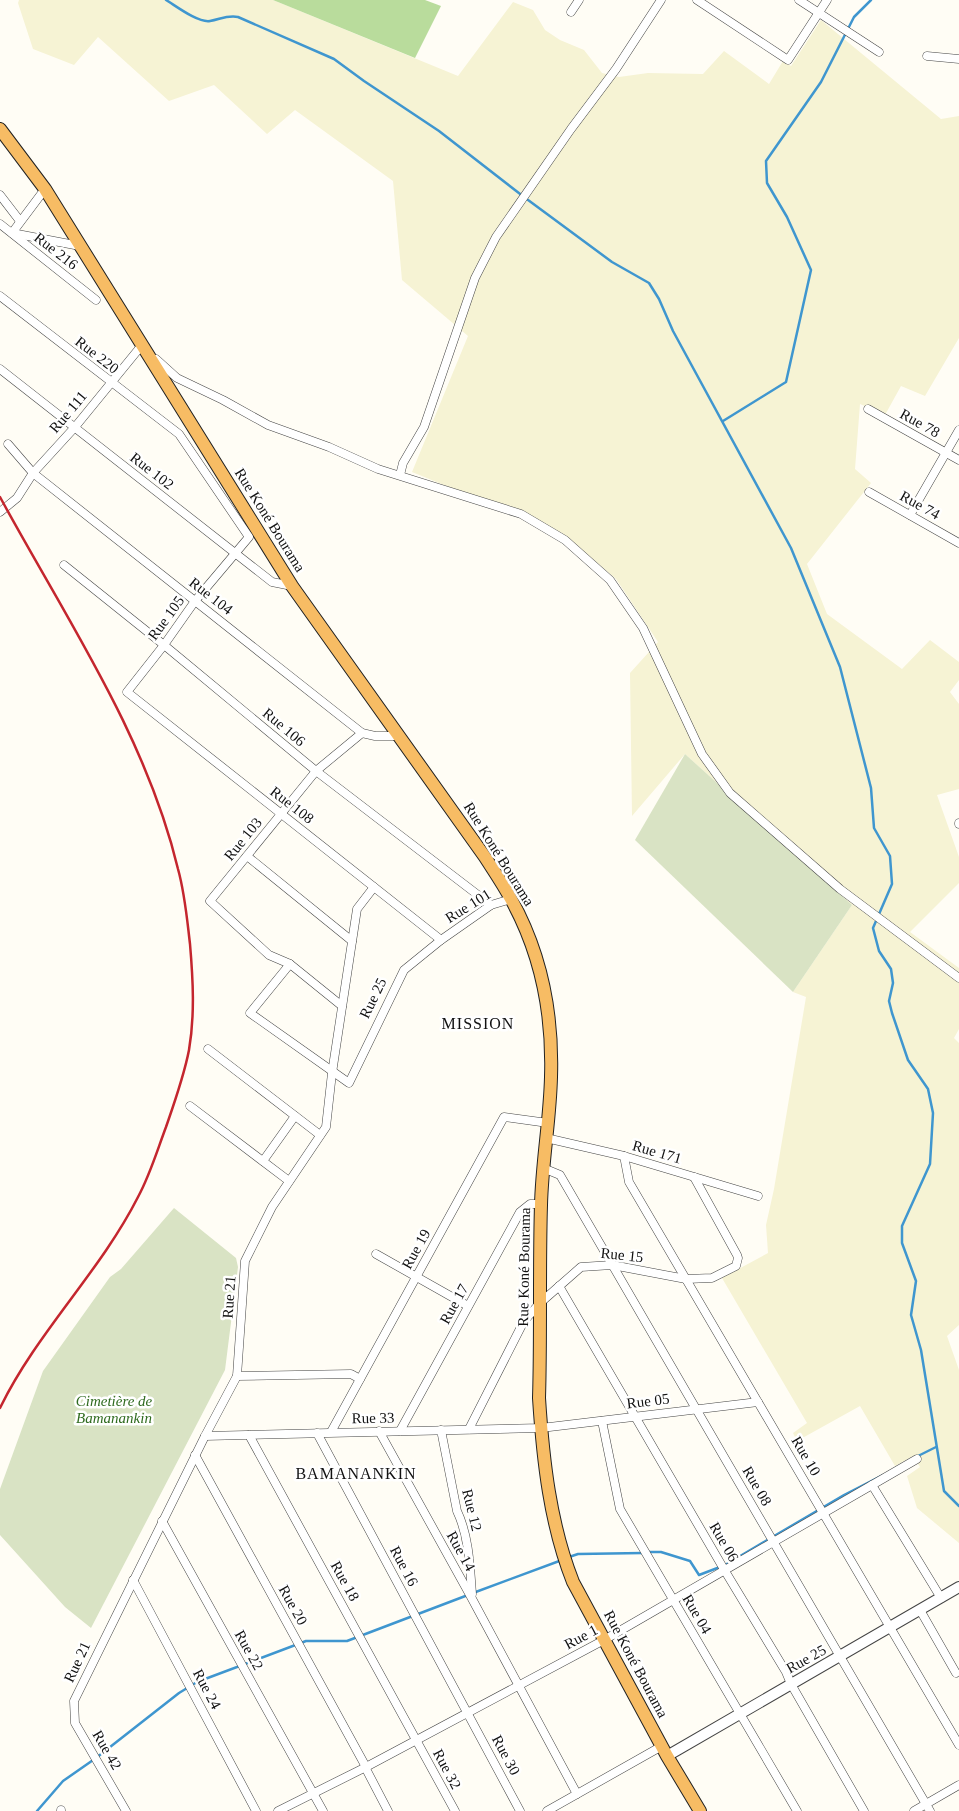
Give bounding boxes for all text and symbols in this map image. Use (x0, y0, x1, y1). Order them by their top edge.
street label: Rue 216 (31, 229, 81, 273)
street label: Rue 220 (72, 333, 122, 377)
street label: Rue 111 (46, 388, 90, 436)
street label: Rue 78 (897, 406, 943, 440)
street label: Rue 102 (127, 449, 177, 493)
street label: Rue Koné Bourama (232, 465, 309, 575)
street label: Rue 74 (897, 488, 943, 523)
street label: Rue 104 (186, 574, 236, 618)
street label: Rue 105 (145, 593, 187, 643)
street label: Rue 106 (260, 705, 309, 750)
street label: Rue 108 (267, 783, 317, 827)
street label: Rue Koné Bourama (461, 799, 538, 909)
street label: Rue 103 (221, 814, 265, 864)
street label: Rue 101 (442, 886, 494, 926)
street label: Rue 25 (356, 975, 390, 1021)
district label: MISSION (442, 1015, 514, 1032)
street label: Rue 171 (631, 1137, 683, 1167)
street label: Rue Koné Bourama (515, 1207, 533, 1327)
street label: Rue 19 (399, 1226, 433, 1272)
street label: Rue 15 (600, 1245, 644, 1265)
street label: Rue 21 (220, 1275, 238, 1319)
street label: Rue 17 (437, 1281, 472, 1327)
street label: Rue 05 (626, 1390, 670, 1412)
park label: Cimetière de Bamanankin (76, 1393, 153, 1426)
street label: Rue 33 (351, 1410, 395, 1426)
street label: Rue 10 (788, 1433, 824, 1479)
street label: Rue 08 (739, 1463, 775, 1509)
district label: BAMANANKIN (295, 1465, 417, 1482)
street label: Rue 12 (459, 1487, 485, 1533)
street label: Rue 06 (706, 1519, 742, 1565)
street label: Rue 14 (444, 1528, 479, 1574)
street label: Rue 16 (387, 1543, 421, 1589)
street label: Rue 18 (328, 1558, 362, 1604)
street label: Rue 20 (276, 1582, 310, 1628)
street label: Rue 04 (679, 1591, 715, 1637)
street label: Rue Koné Bourama (601, 1608, 671, 1721)
street label: Rue 1 (562, 1622, 600, 1652)
street label: Rue 22 (232, 1627, 266, 1673)
street label: Rue 21 (61, 1639, 93, 1685)
street label: Rue 25 (783, 1642, 829, 1676)
street label: Rue 24 (190, 1666, 224, 1712)
street label: Rue 42 (89, 1727, 125, 1773)
street label: Rue 30 (489, 1732, 523, 1778)
street label: Rue 32 (430, 1746, 464, 1792)

